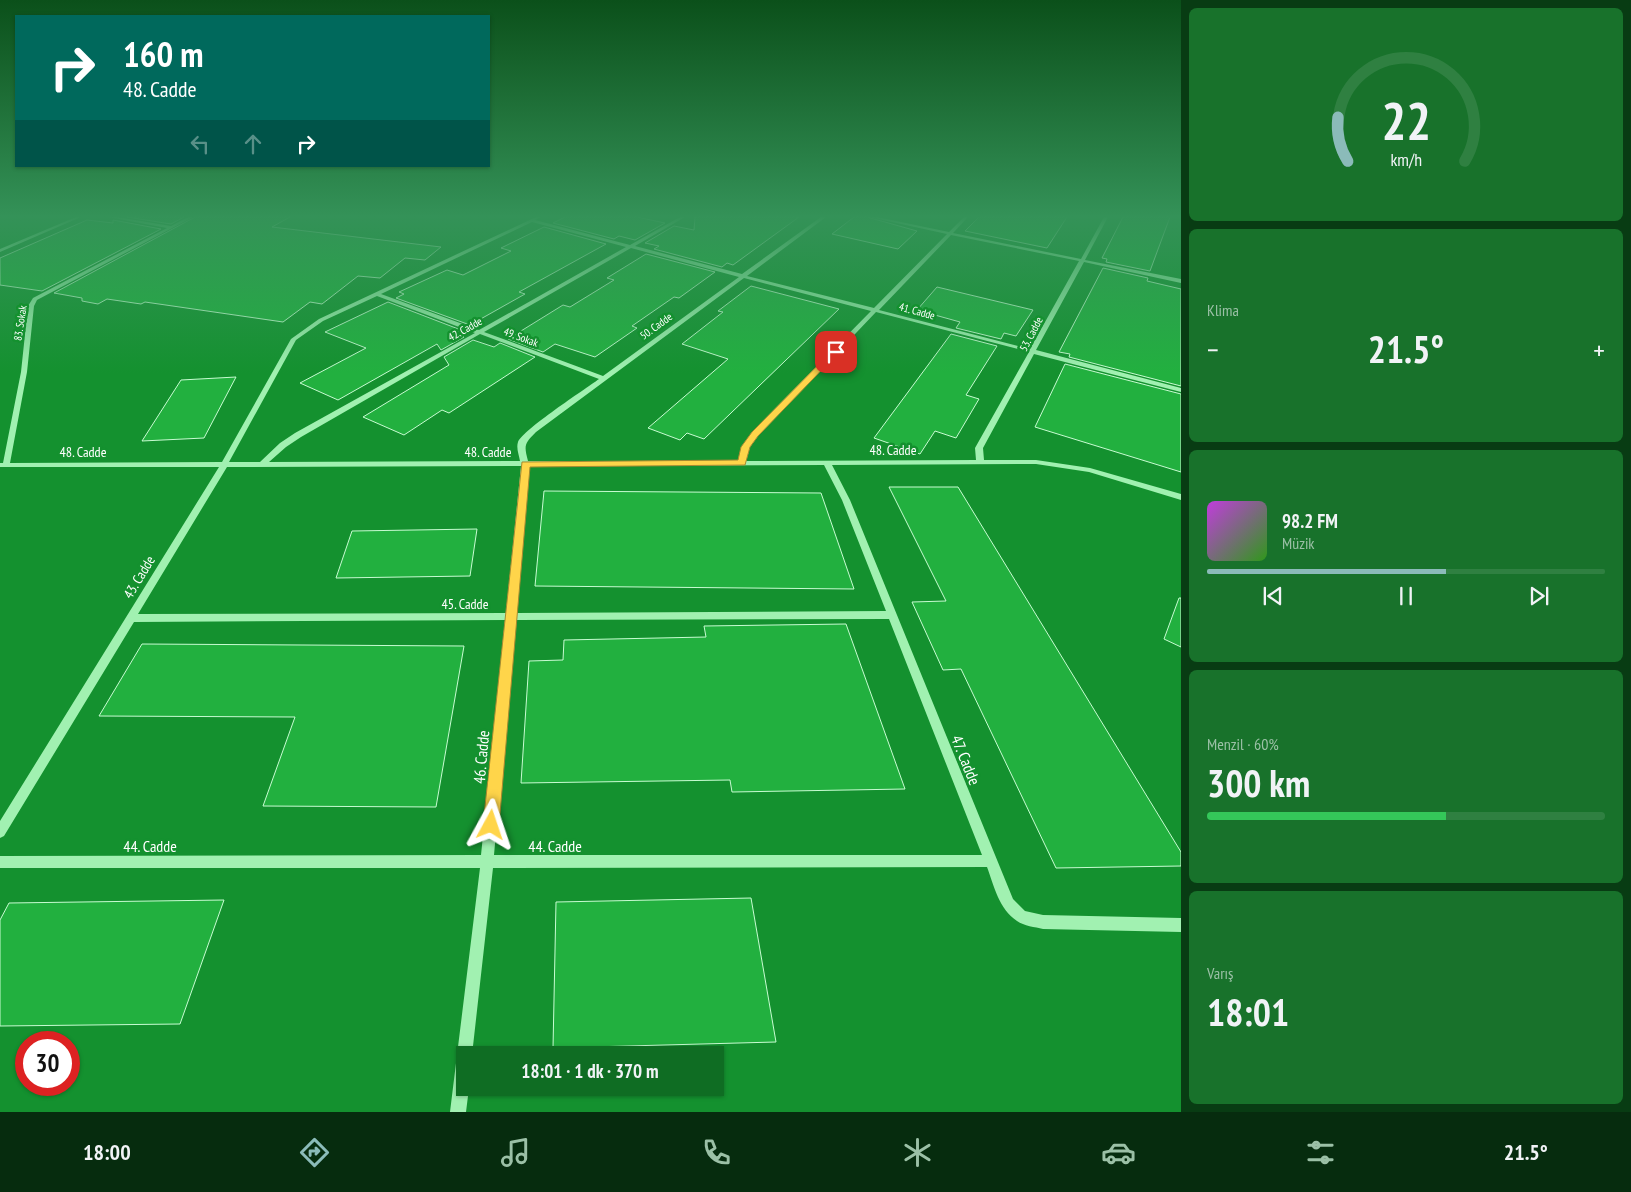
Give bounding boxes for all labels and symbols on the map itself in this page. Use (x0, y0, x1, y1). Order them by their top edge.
street label: 41. Cadde (897, 299, 937, 323)
street label: 83. Sokak (10, 303, 30, 342)
street label: 50. Cadde (637, 309, 675, 342)
street label: 42. Cadde (446, 314, 485, 344)
street label: 53. Cadde (1016, 314, 1046, 354)
street label: 49. Sokak (502, 324, 541, 350)
pin (815, 331, 857, 373)
street label: 48. Cadde (870, 441, 917, 459)
street label: 48. Cadde (60, 443, 107, 461)
street label: 48. Cadde (465, 443, 512, 461)
street label: 43. Cadde (119, 552, 159, 602)
street label: 45. Cadde (442, 595, 489, 613)
street label: 46. Cadde (469, 729, 493, 785)
street label: 47. Cadde (947, 732, 985, 788)
position arrow (464, 798, 516, 850)
street label: 44. Cadde (123, 836, 177, 856)
street label: 44. Cadde (528, 836, 582, 856)
speed limit sign: 30 (15, 1031, 80, 1096)

